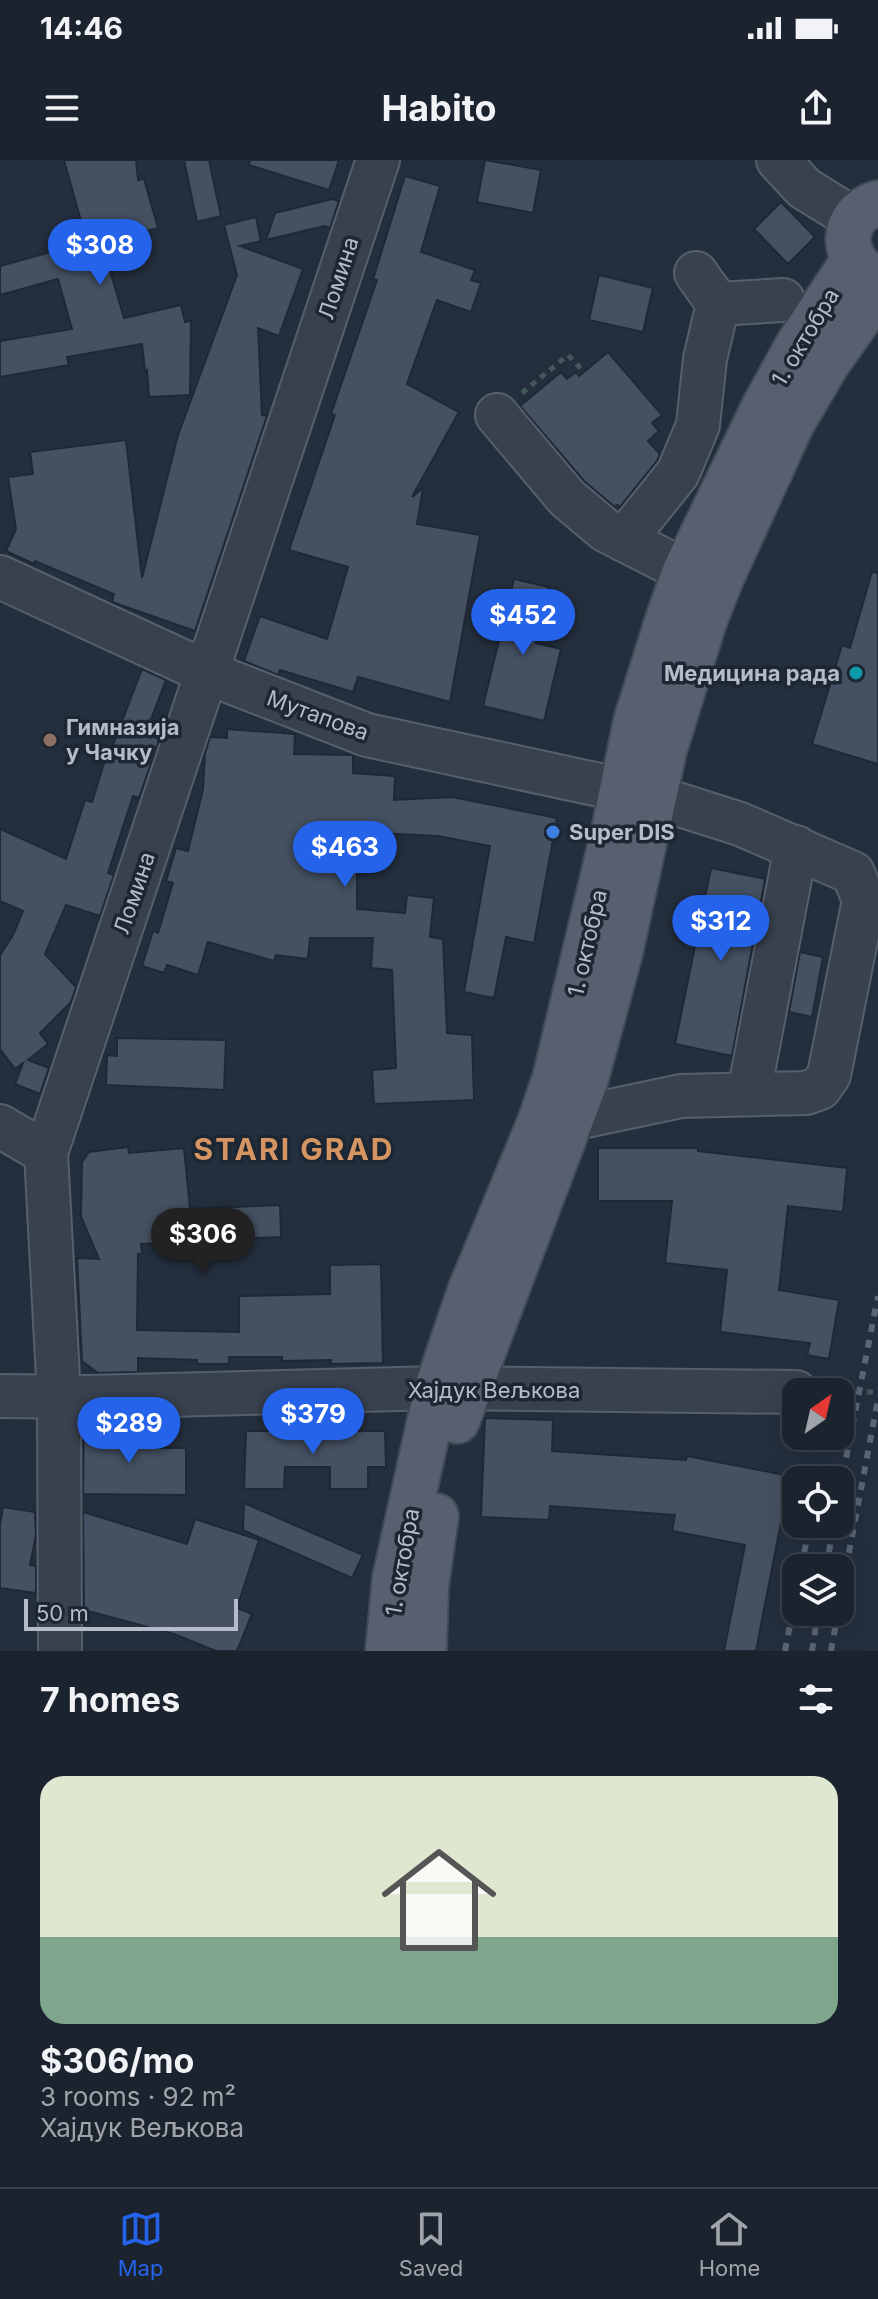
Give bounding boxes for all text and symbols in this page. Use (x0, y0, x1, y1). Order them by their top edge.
text: 14:46 (40, 10, 123, 46)
icon: menu (40, 86, 84, 130)
text: Habito (381, 86, 497, 130)
icon: share (794, 86, 838, 130)
pin: $308 (53, 219, 147, 287)
text: $308 (66, 229, 134, 260)
street label: Ломина (313, 234, 363, 322)
street label: 1. октобра (766, 284, 844, 390)
pin: $452 (476, 589, 570, 657)
text: $452 (489, 599, 557, 630)
place label: Медицина рада (664, 660, 840, 686)
marker: Медицина рада (847, 664, 865, 682)
street label: Мутапова (264, 685, 372, 745)
place label: Гимназија у Чачку (66, 714, 179, 765)
marker: Гимназија у Чачку (41, 731, 59, 749)
place label: Super DIS (569, 819, 675, 845)
pin: $463 (298, 821, 392, 889)
marker: Super DIS (544, 823, 562, 841)
text: $463 (311, 831, 379, 862)
street label: Ломина (108, 849, 160, 937)
street label: 1. октобра (562, 887, 612, 999)
pin: $312 (674, 895, 768, 963)
text: $312 (690, 905, 752, 936)
district label: STARI GRAD (194, 1131, 394, 1167)
pin: $306 (156, 1208, 250, 1276)
text: $306 (169, 1218, 237, 1249)
street label: Хајдук Вељкова (408, 1377, 580, 1403)
north arrow (782, 1378, 854, 1450)
map controls (782, 1378, 854, 1626)
pin: $379 (266, 1388, 360, 1456)
pin: $289 (82, 1397, 176, 1465)
text: $379 (280, 1398, 346, 1429)
text: $289 (95, 1407, 163, 1438)
button: locate (782, 1466, 854, 1538)
street label: 1. октобра (380, 1506, 424, 1618)
button: layers (782, 1554, 854, 1626)
scale bar (24, 1595, 238, 1631)
text: 50 m (36, 1600, 89, 1626)
icon: filters (794, 1677, 838, 1721)
text: 7 homes (40, 1679, 180, 1720)
icon: home (367, 1828, 511, 1972)
text: $306/mo (40, 2040, 194, 2081)
text: 3 rooms · 92 m² (40, 2081, 236, 2112)
text: Хајдук Вељкова (40, 2112, 244, 2143)
tab: Map (118, 2207, 163, 2281)
tab: Saved (399, 2207, 463, 2281)
tab: Home (699, 2207, 760, 2281)

